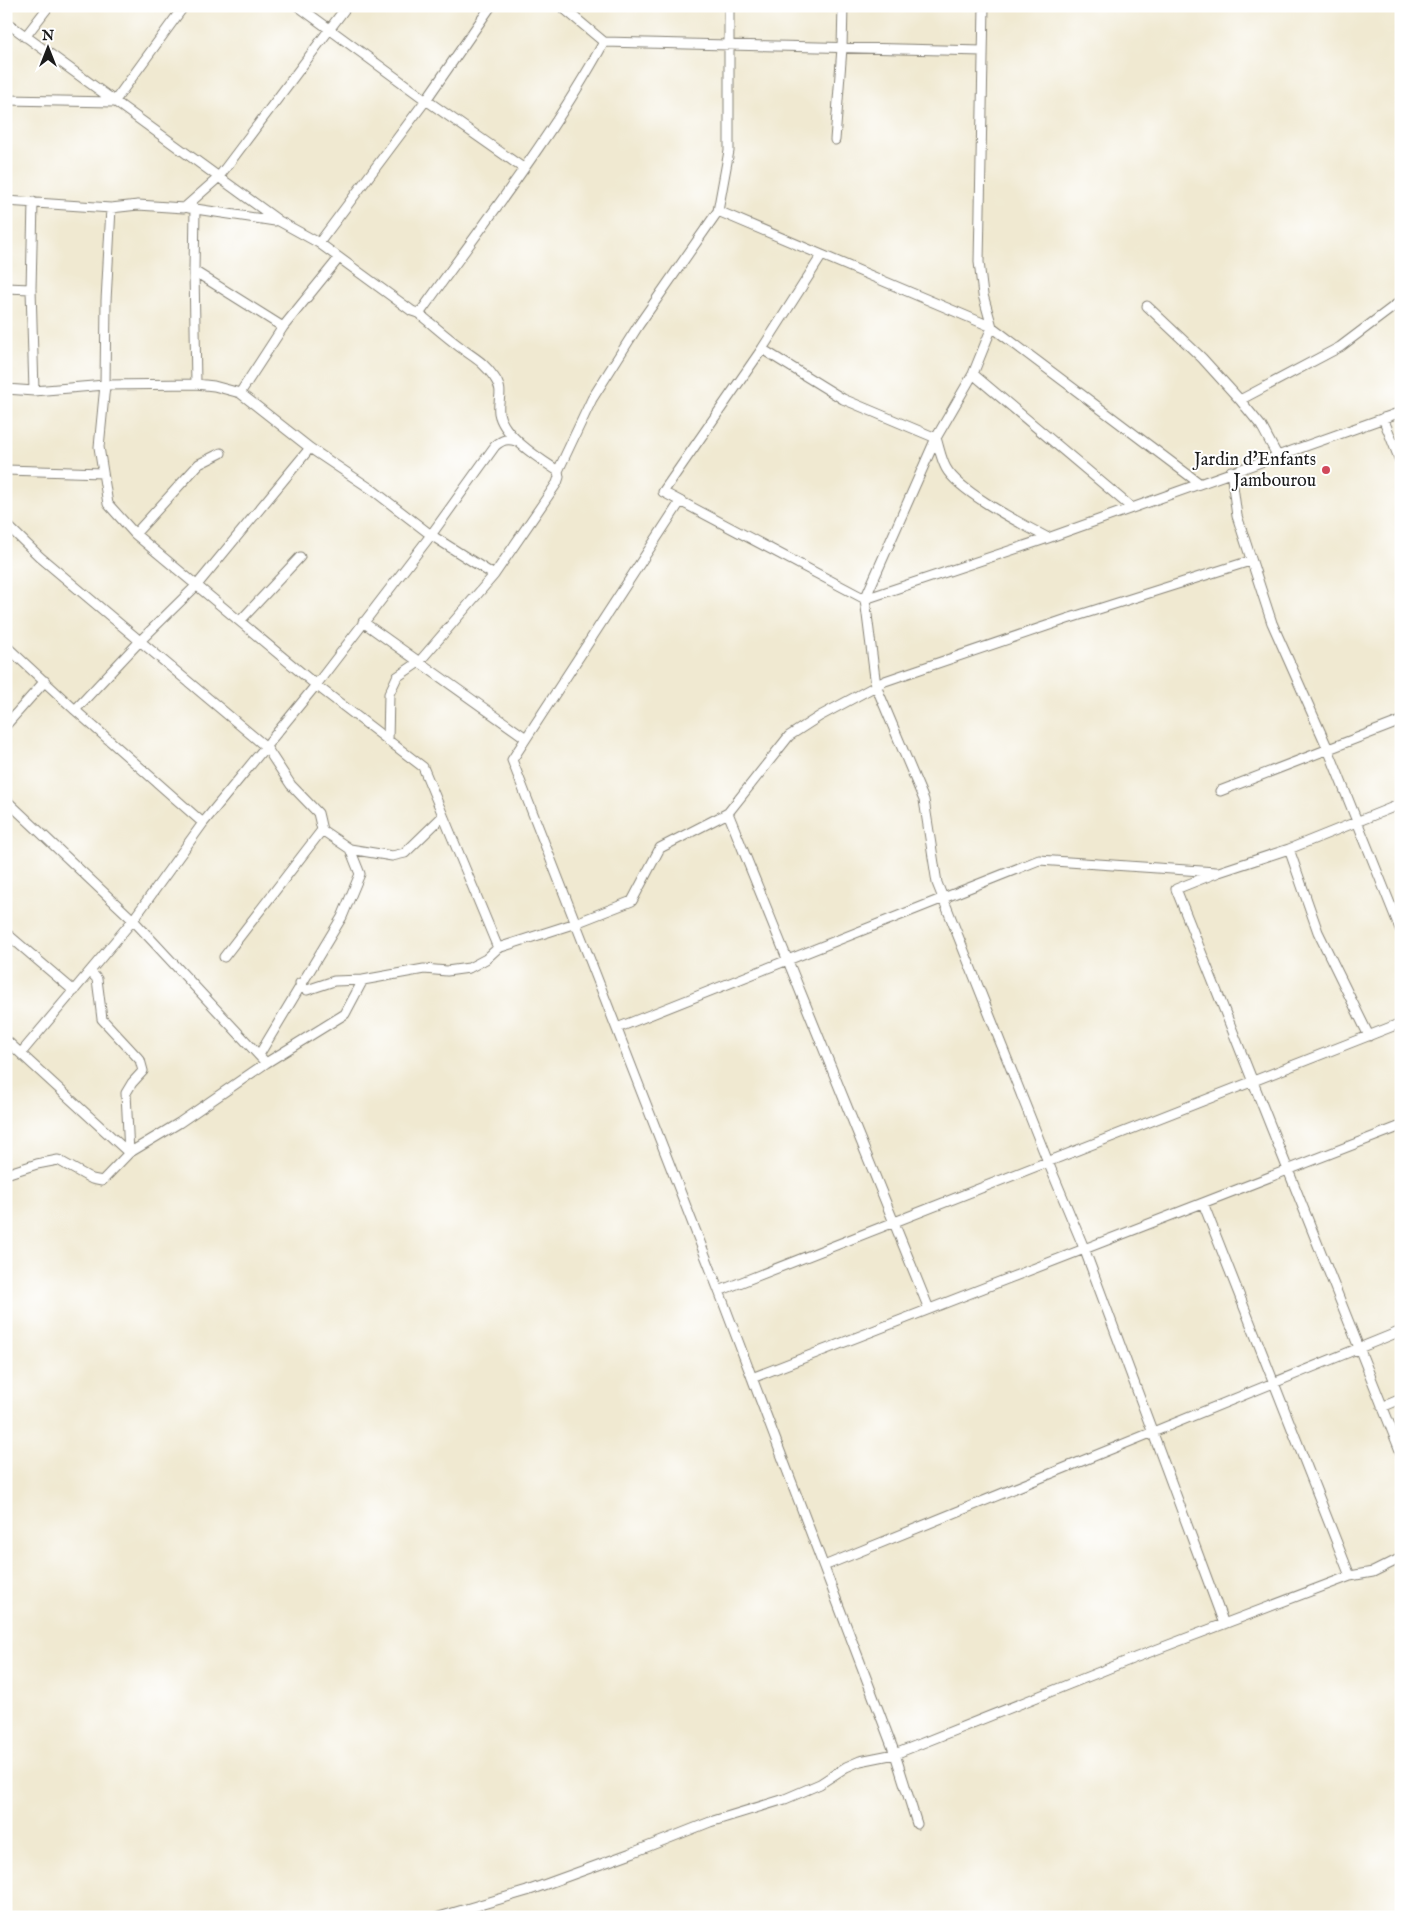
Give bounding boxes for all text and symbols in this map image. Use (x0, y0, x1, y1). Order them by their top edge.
north arrow (22, 22, 72, 72)
text: N (41, 27, 54, 45)
place label: Jardin d'Enfants Jambourou (1192, 449, 1316, 493)
marker: Jardin d'Enfants Jambourou (1320, 464, 1332, 476)

